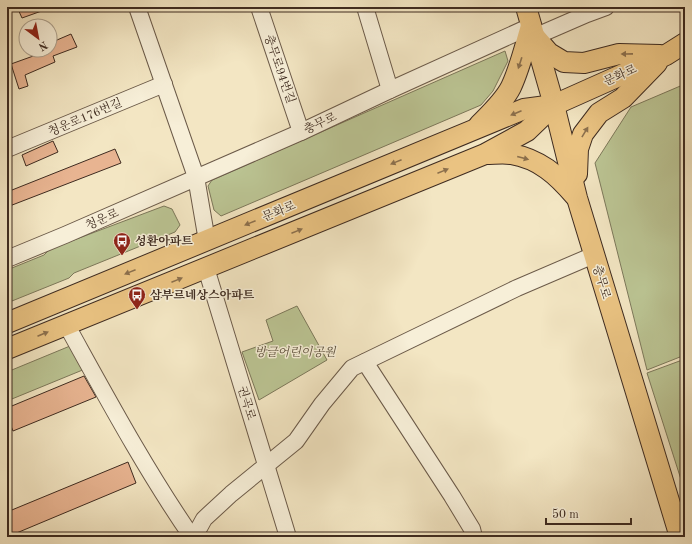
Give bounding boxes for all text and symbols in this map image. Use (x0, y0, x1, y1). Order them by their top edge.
north arrow (18, 18, 58, 58)
street label: 충무로94번길 (262, 33, 298, 105)
text: N (36, 38, 49, 52)
one-way arrow (620, 51, 633, 57)
one-way arrow (517, 57, 523, 69)
street label: 문화로 (602, 62, 639, 88)
street label: 청운로176번길 (46, 96, 124, 139)
street label: 충무로 (301, 109, 339, 137)
one-way arrow (509, 110, 521, 116)
one-way arrow (581, 126, 588, 138)
one-way arrow (517, 155, 530, 161)
one-way arrow (389, 160, 401, 166)
one-way arrow (438, 168, 450, 174)
street label: 문화로 (261, 199, 298, 224)
street label: 청운로 (84, 206, 121, 232)
one-way arrow (244, 220, 255, 226)
one-way arrow (291, 228, 303, 234)
bus stop icon: 성환아파트 (112, 231, 132, 256)
place label: 성환아파트 (135, 234, 193, 248)
street label: 충무로 (590, 263, 614, 301)
one-way arrow (123, 270, 135, 276)
one-way arrow (171, 277, 182, 283)
bus stop icon: 삼부르네상스아파트 (127, 285, 147, 310)
place label: 삼부르네상스아파트 (150, 288, 255, 302)
one-way arrow (37, 330, 49, 336)
park label: 방글어린이공원 (254, 345, 337, 359)
street label: 권곡로 (235, 385, 258, 422)
scale bar (546, 500, 631, 526)
text: 50 m (552, 508, 579, 521)

